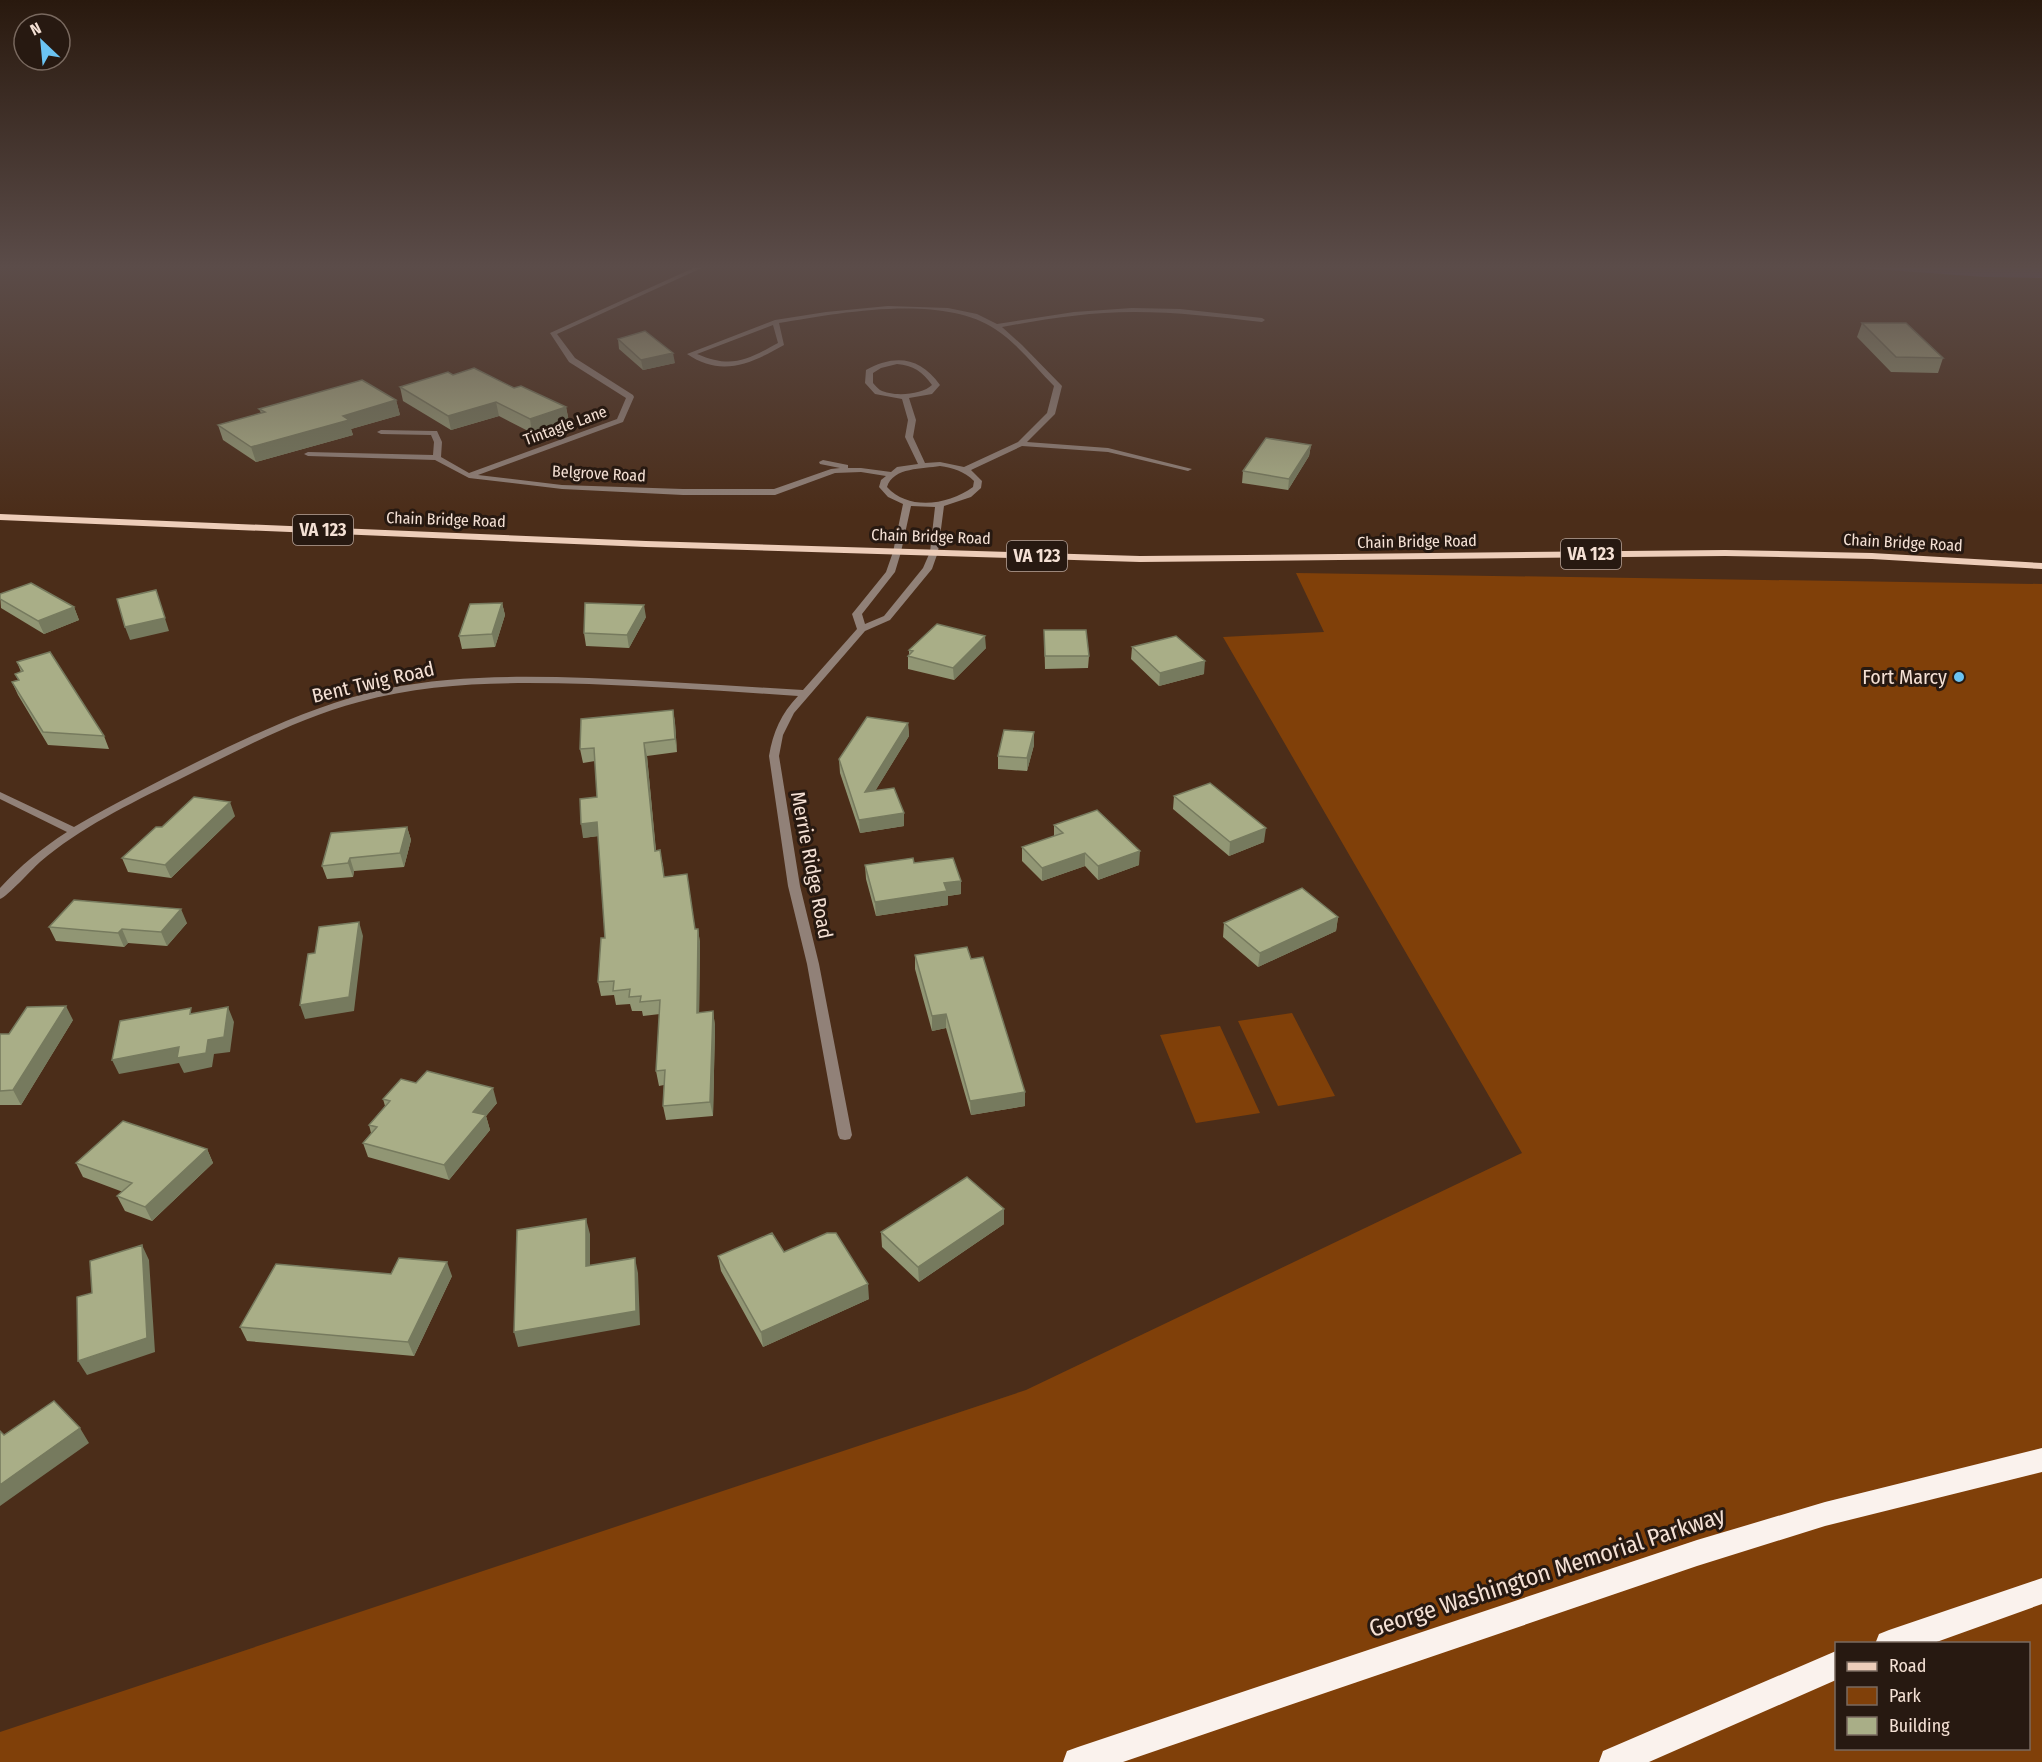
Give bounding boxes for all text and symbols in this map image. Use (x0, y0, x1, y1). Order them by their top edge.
north arrow (12, 12, 72, 72)
text: N (27, 18, 44, 40)
street label: Tintagle Lane (521, 402, 609, 449)
street label: Belgrove Road (552, 462, 646, 485)
street label: Chain Bridge Road (386, 508, 506, 531)
road number: VA 123 (293, 515, 353, 545)
street label: Chain Bridge Road (871, 525, 991, 548)
street label: Chain Bridge Road (1843, 530, 1963, 555)
street label: Chain Bridge Road (1357, 531, 1477, 552)
road number: VA 123 (1561, 539, 1621, 569)
road number: VA 123 (1007, 541, 1067, 571)
street label: Bent Twig Road (309, 656, 437, 708)
place label: Fort Marcy (1862, 665, 1947, 689)
marker: Fort Marcy (1952, 670, 1966, 684)
street label: Merrie Ridge Road (786, 789, 838, 941)
street label: George Washington Memorial Parkway (1365, 1501, 1729, 1643)
legend (1835, 1642, 2030, 1750)
text: Road (1889, 1655, 1926, 1677)
text: Park (1889, 1685, 1922, 1707)
text: Building (1889, 1715, 1950, 1737)

